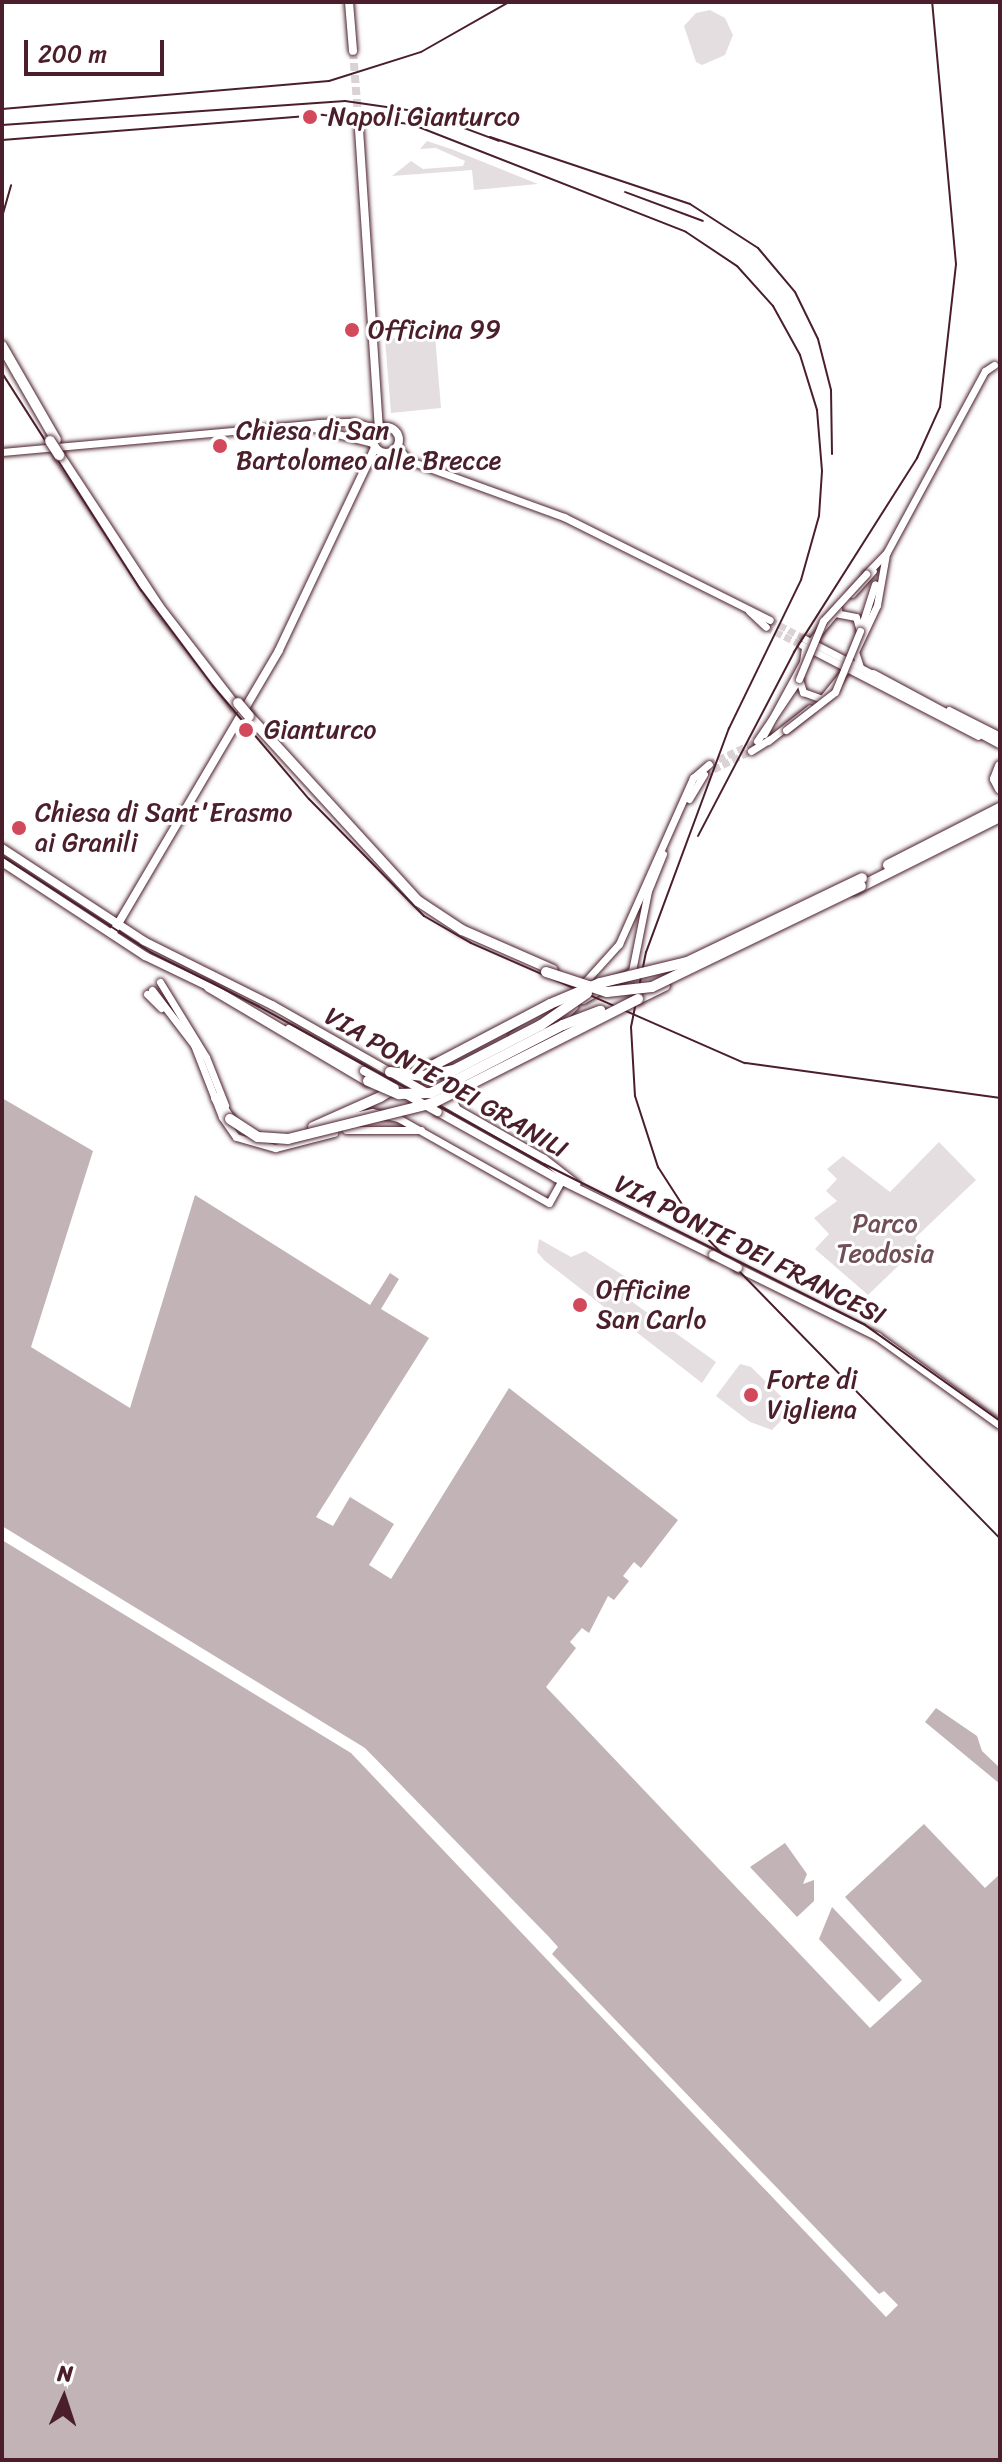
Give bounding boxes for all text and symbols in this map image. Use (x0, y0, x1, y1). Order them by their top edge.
scale bar (28, 24, 168, 74)
text: 200 m (38, 33, 107, 75)
place label: Napoli Gianturco (328, 101, 520, 133)
marker: Napoli Gianturco (299, 106, 321, 128)
place label: Officina 99 (368, 314, 501, 346)
marker: Officina 99 (343, 321, 361, 339)
place label: Chiesa di San Bartolomeo alle Brecce (236, 415, 502, 476)
marker: Chiesa di San Bartolomeo alle Brecce (211, 437, 229, 455)
place label: Gianturco (264, 714, 377, 746)
marker: Gianturco (235, 719, 257, 741)
place label: Chiesa di Sant'Erasmo ai Granili (35, 797, 292, 858)
marker: Chiesa di Sant'Erasmo ai Granili (10, 819, 28, 837)
street label: VIA PONTE DEI GRANILI (319, 1001, 573, 1165)
street label: VIA PONTE DEI FRANCESI (610, 1168, 890, 1332)
park label: Parco Teodosia (836, 1208, 934, 1270)
place label: Officine San Carlo (596, 1274, 707, 1336)
marker: Officine San Carlo (571, 1296, 589, 1314)
place label: Forte di Vigliena (767, 1364, 857, 1426)
marker: Forte di Vigliena (742, 1386, 760, 1404)
text: N (57, 2354, 74, 2393)
north arrow (24, 2358, 104, 2438)

